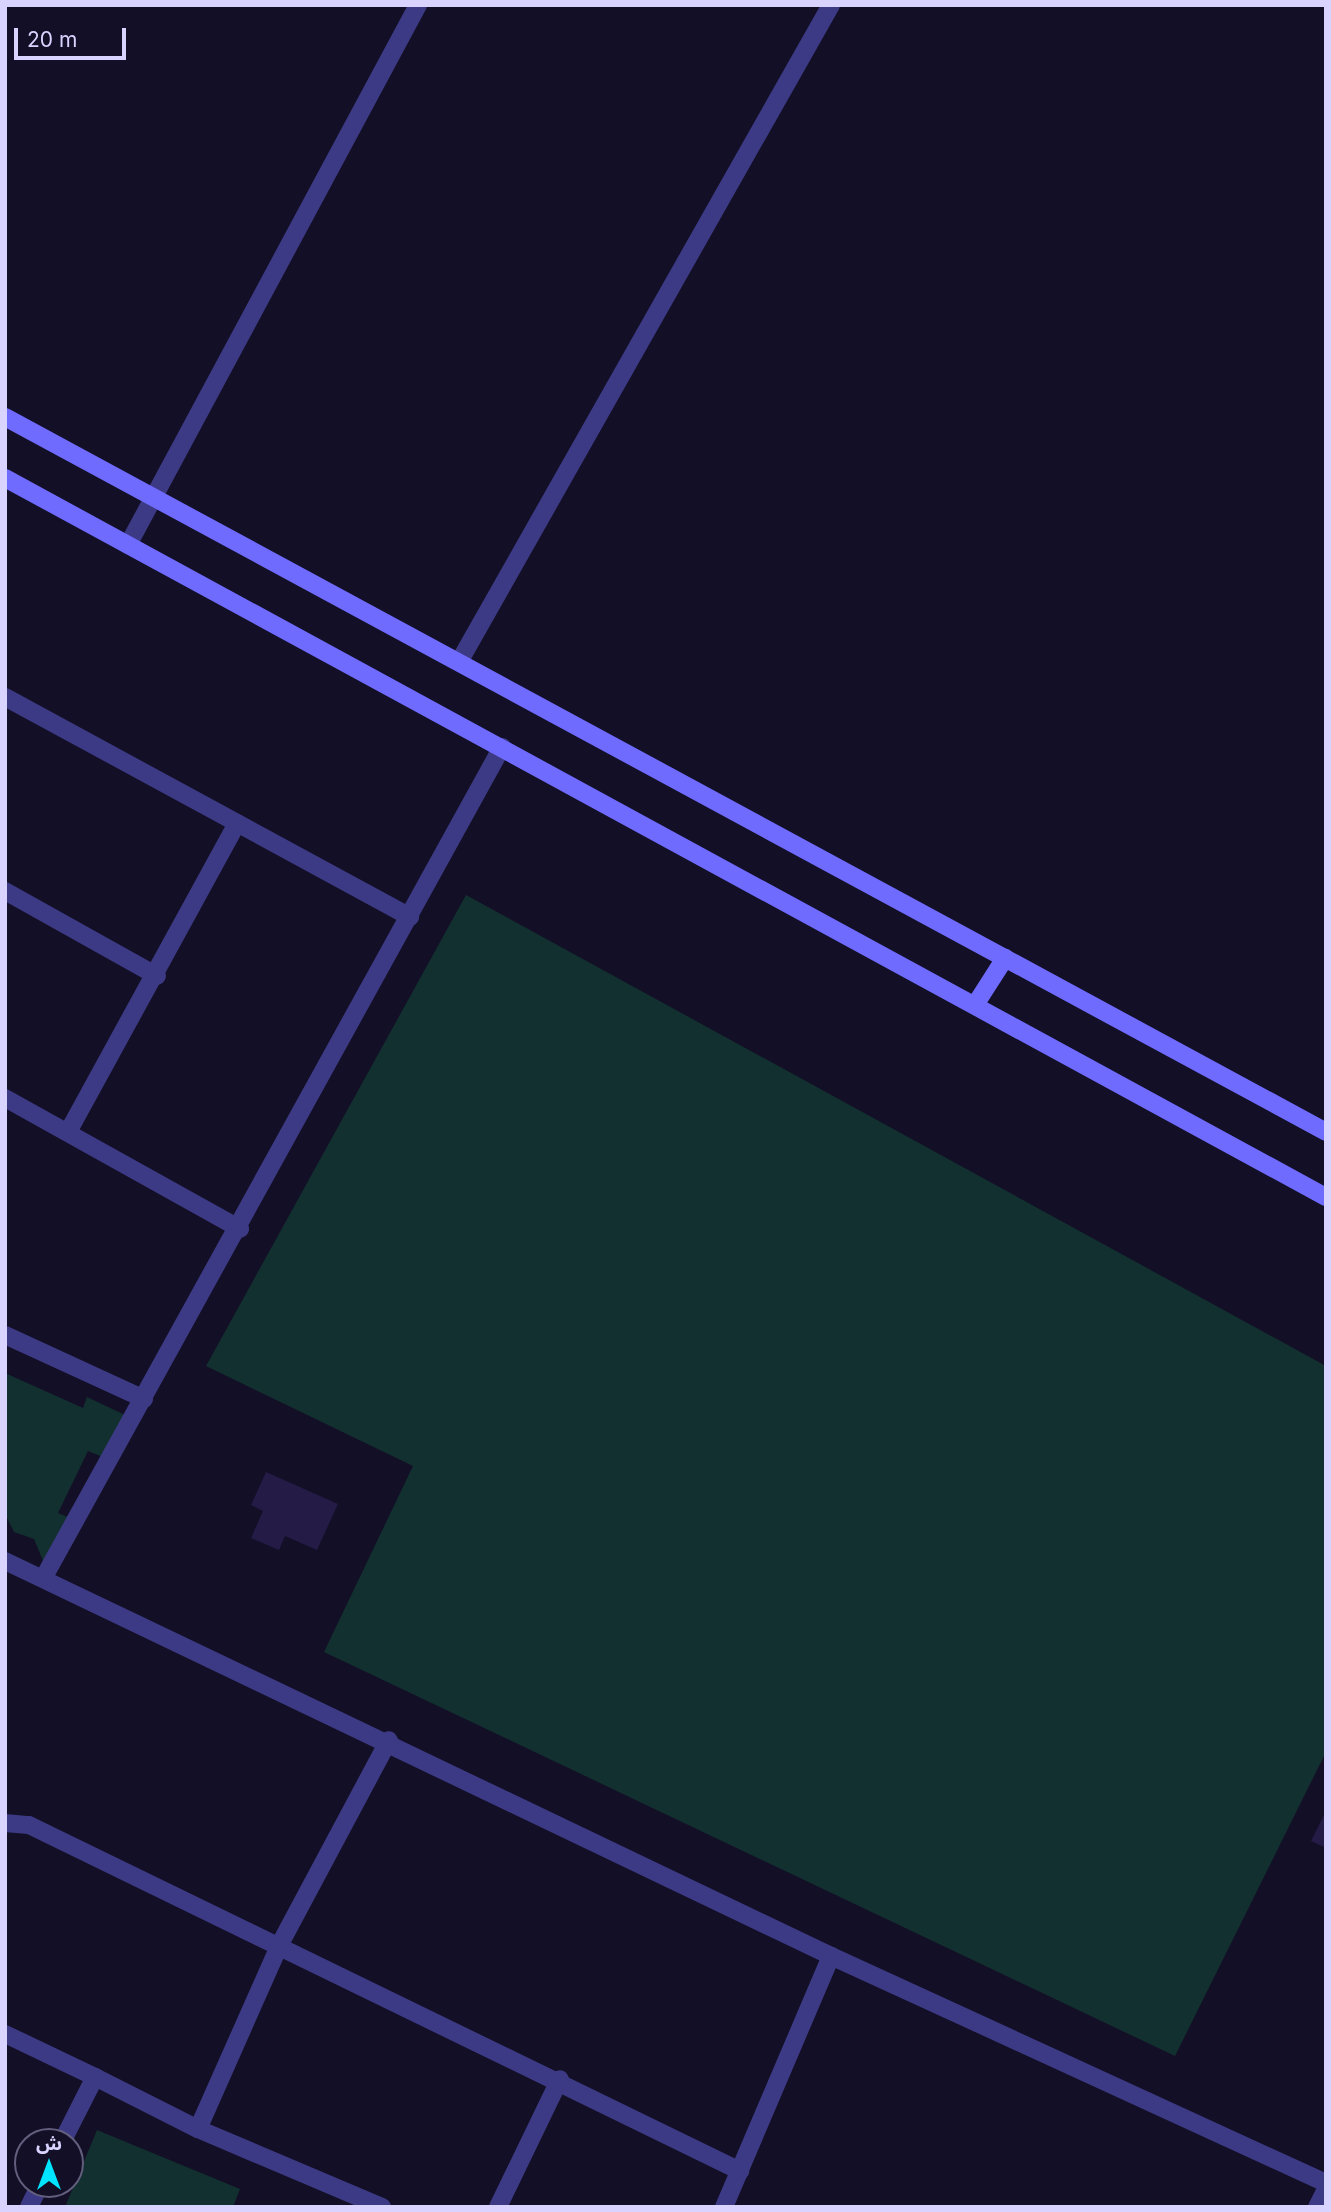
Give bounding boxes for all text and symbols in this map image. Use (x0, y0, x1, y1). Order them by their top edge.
scale bar (18, 14, 130, 58)
text: 20 m (27, 27, 77, 52)
north arrow (14, 2128, 84, 2198)
text: ش (36, 2132, 62, 2155)

